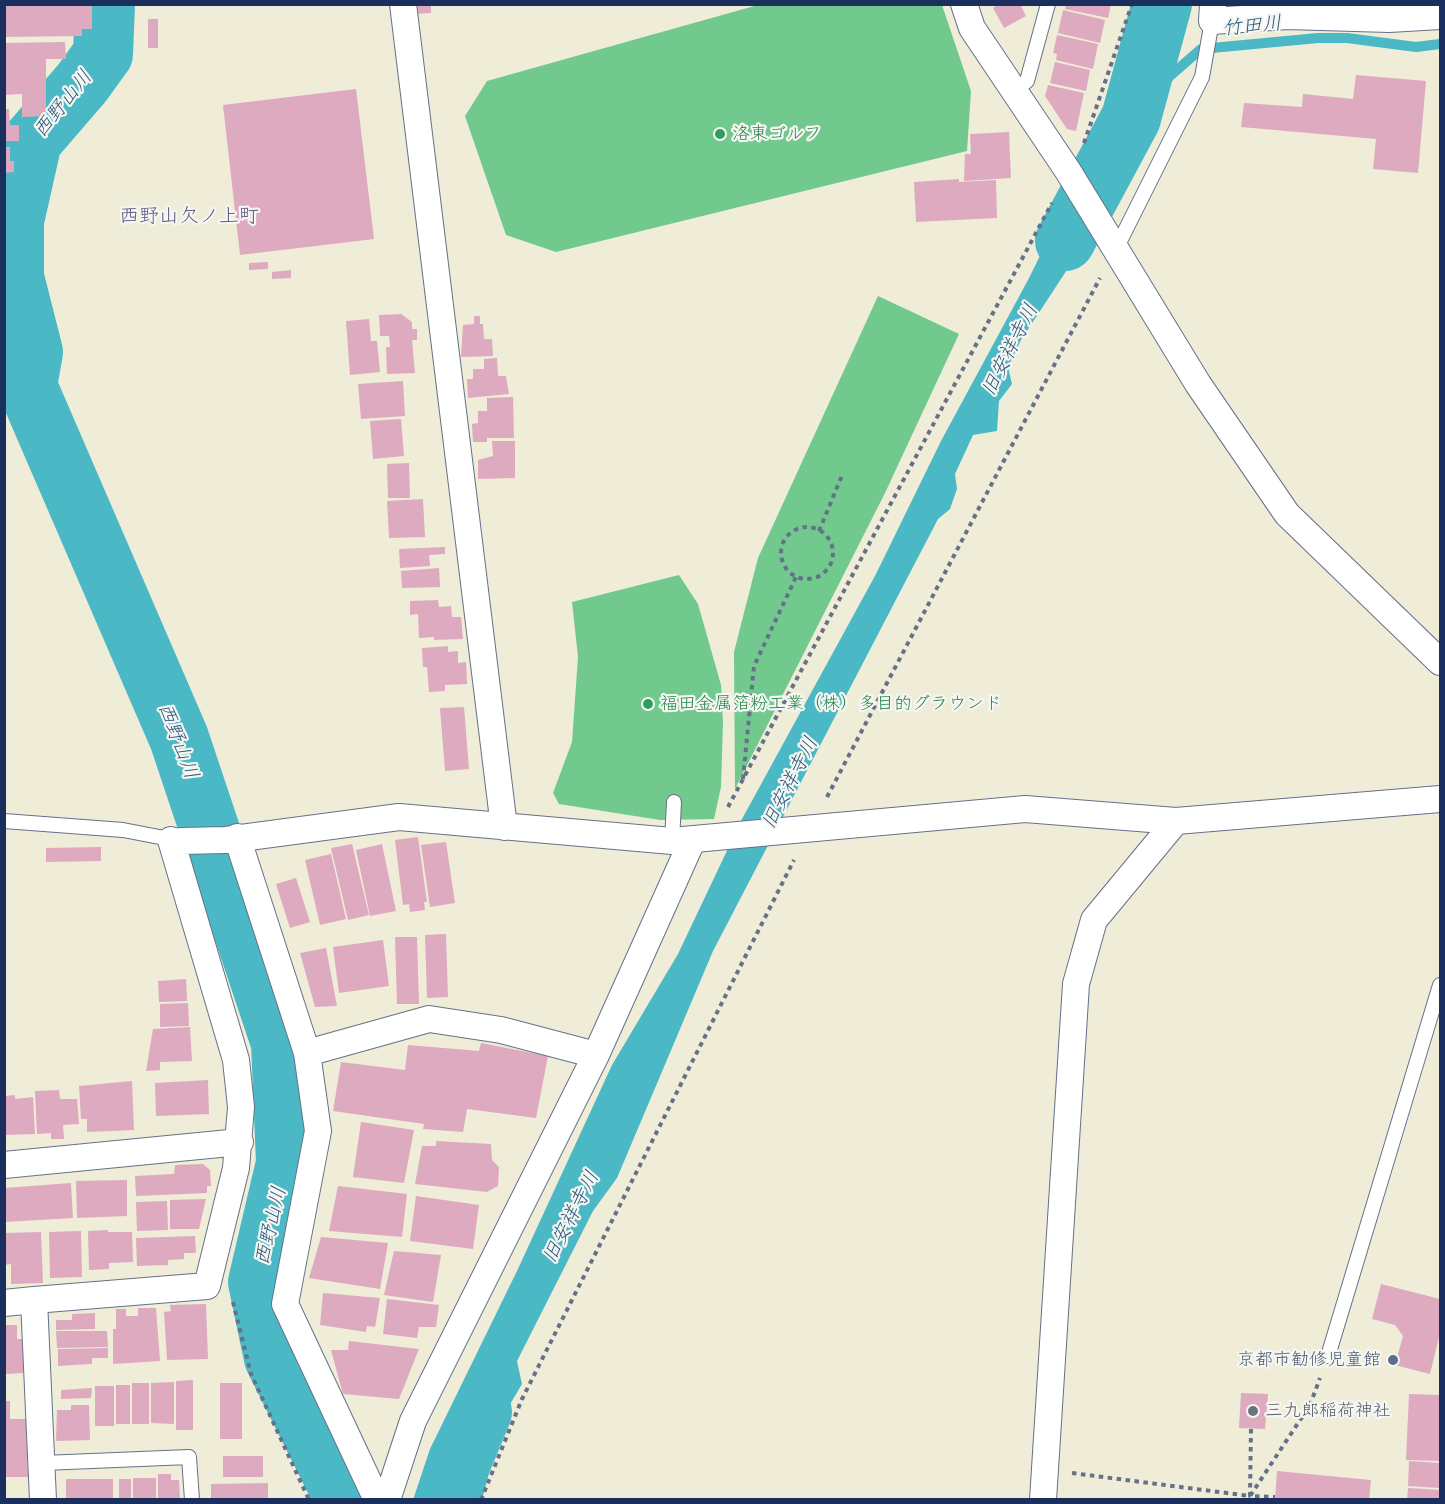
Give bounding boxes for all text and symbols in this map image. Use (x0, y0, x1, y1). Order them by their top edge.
water label: 竹田川 (1221, 11, 1283, 41)
water label: 西野山川 (29, 65, 97, 143)
place label: 洛東ゴルフ (732, 123, 822, 145)
marker: 洛東ゴルフ (713, 127, 727, 141)
district label: 西野山欠ノ上町 (119, 204, 259, 228)
water label: 旧安祥寺川 (977, 300, 1043, 400)
place label: 福田金属箔粉工業（株）多目的グラウンド (660, 693, 1002, 715)
marker: 福田金属箔粉工業（株）多目的グラウンド (641, 697, 655, 711)
water label: 西野山川 (152, 699, 204, 783)
water label: 旧安祥寺川 (757, 733, 823, 833)
water label: 旧安祥寺川 (538, 1167, 604, 1267)
water label: 西野山川 (250, 1184, 292, 1268)
place label: 京都市勧修児童館 (1237, 1349, 1381, 1371)
marker: 京都市勧修児童館 (1386, 1353, 1400, 1367)
place label: 三九郎稲荷神社 (1265, 1400, 1391, 1422)
marker: 三九郎稲荷神社 (1246, 1404, 1260, 1418)

